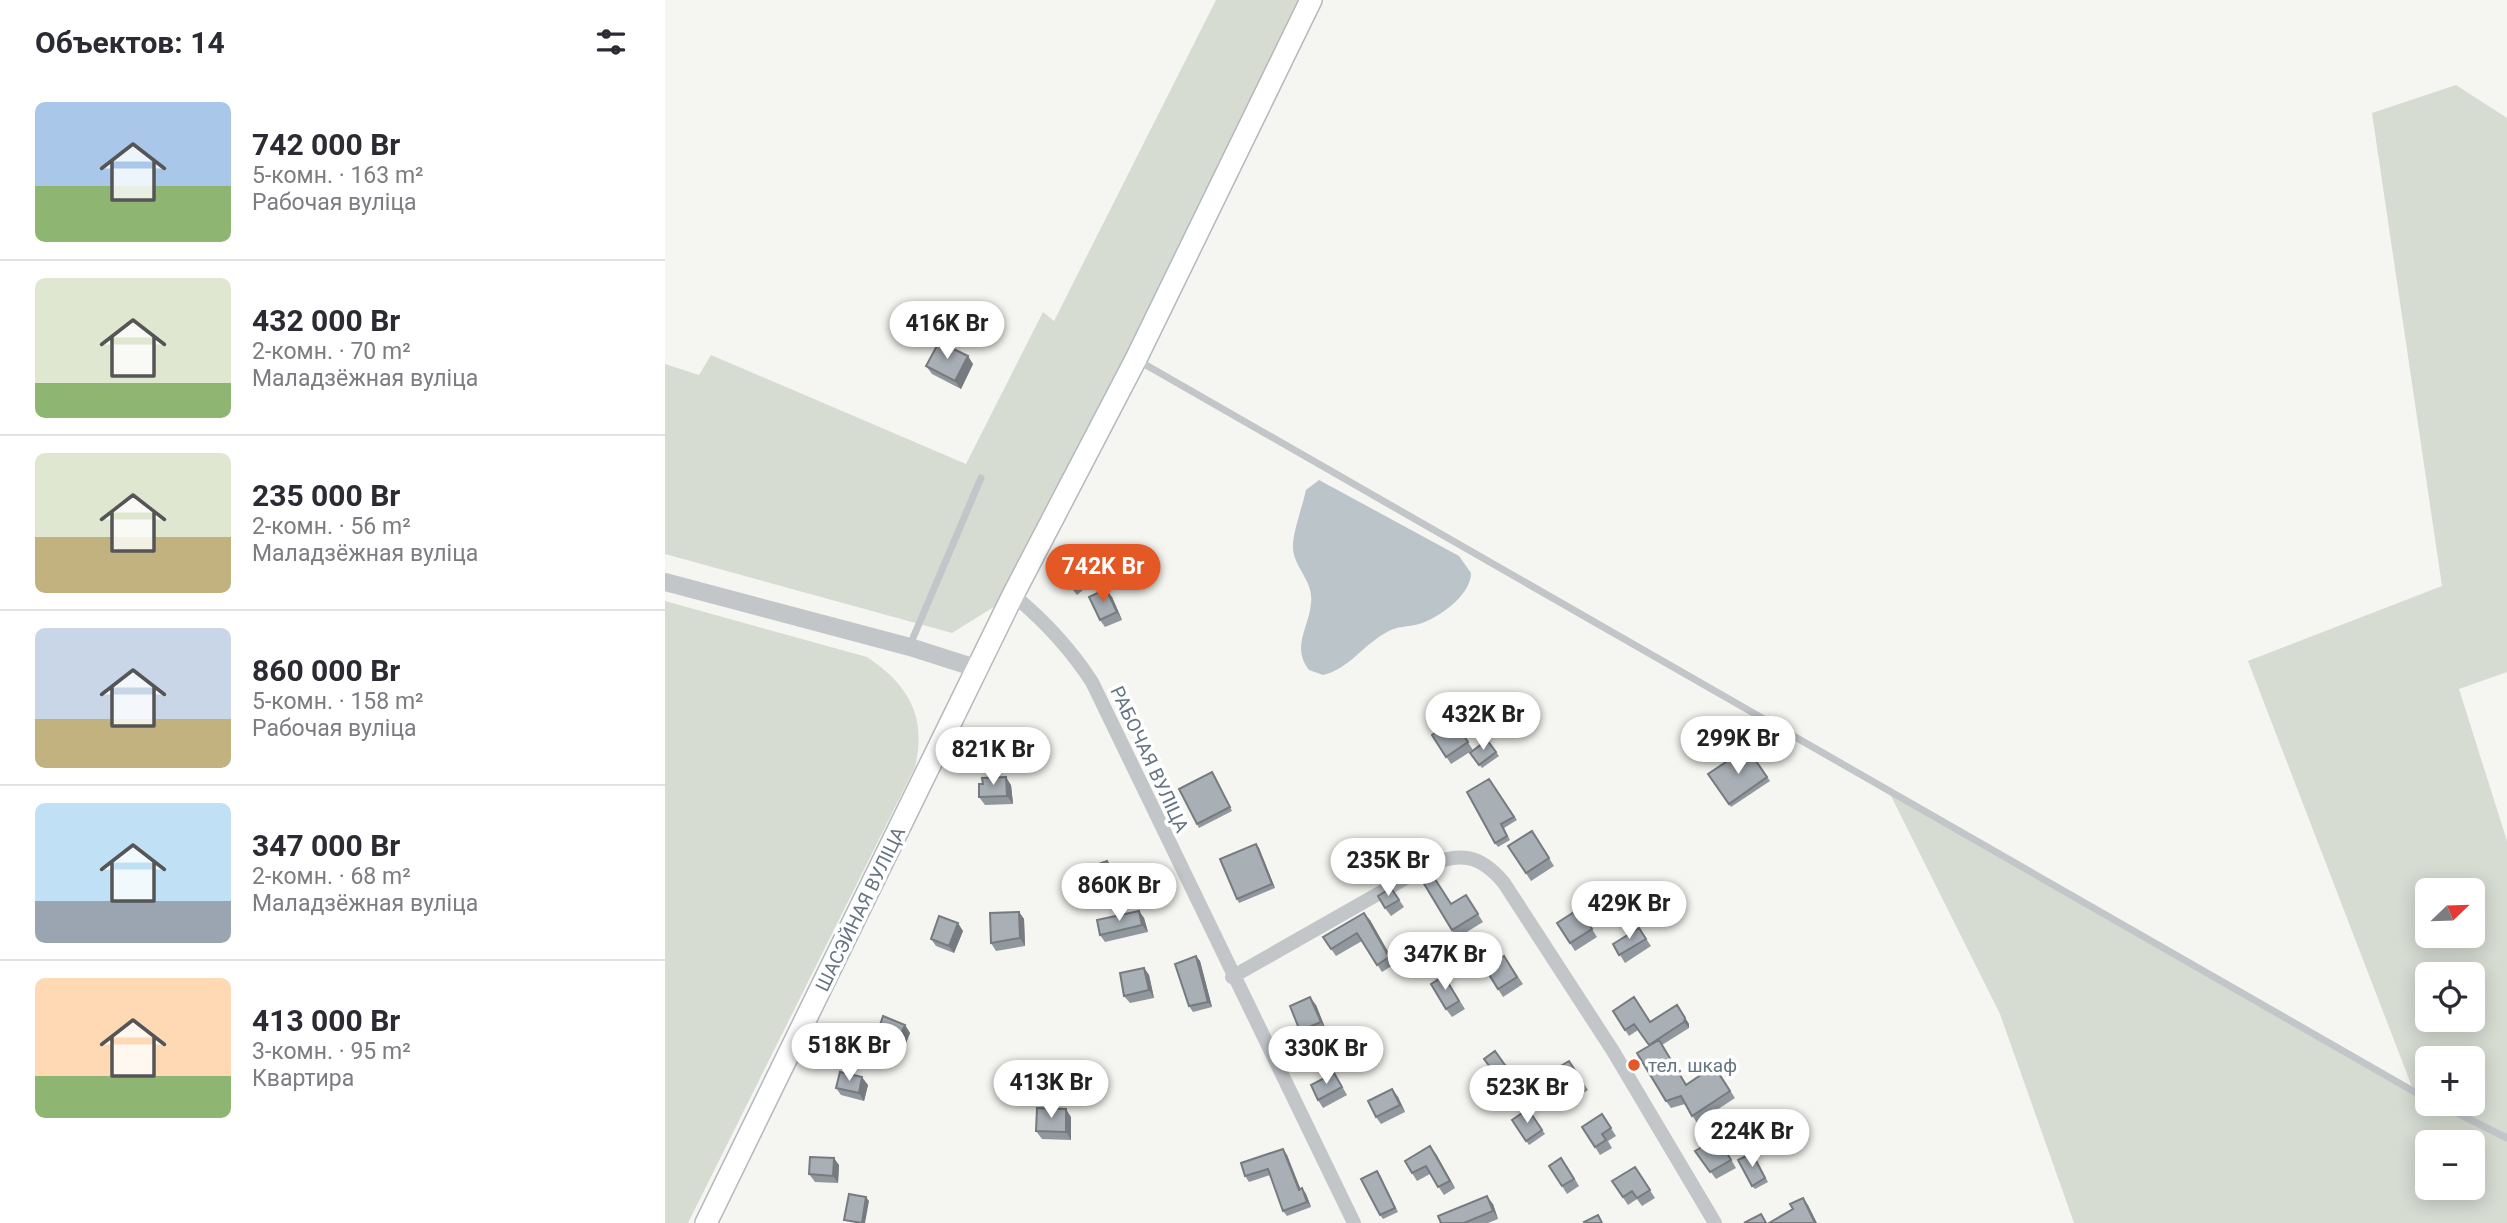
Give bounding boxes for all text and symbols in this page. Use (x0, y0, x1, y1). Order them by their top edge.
icon: filters (592, 23, 630, 61)
text: Объектов: 14 (35, 25, 225, 60)
text: 742 000 Br (252, 127, 400, 162)
icon: home (91, 130, 175, 214)
text: 5-комн. · 163 m² (252, 162, 424, 189)
text: Рабочая вуліца (252, 189, 417, 216)
pin: 416K Br (882, 302, 1012, 361)
text: 432 000 Br (252, 303, 400, 338)
icon: home (91, 306, 175, 390)
text: 416K Br (905, 310, 989, 337)
text: 2-комн. · 70 m² (252, 338, 411, 365)
text: Маладзёжная вуліца (252, 365, 478, 392)
text: 235 000 Br (252, 478, 400, 513)
icon: home (91, 481, 175, 565)
text: 2-комн. · 56 m² (252, 513, 411, 540)
text: Маладзёжная вуліца (252, 540, 478, 567)
pin: 742K Br (1038, 544, 1168, 604)
text: 742K Br (1061, 553, 1145, 580)
text: 860 000 Br (252, 653, 400, 688)
icon: home (91, 656, 175, 740)
street label: РАБОЧАЯ ВУЛІЦА (1106, 682, 1194, 837)
text: 5-комн. · 158 m² (252, 688, 424, 715)
pin: 432K Br (1418, 692, 1548, 752)
text: 432K Br (1441, 701, 1525, 728)
text: Рабочая вуліца (252, 715, 417, 742)
pin: 299K Br (1673, 716, 1803, 776)
text: 299K Br (1696, 725, 1780, 752)
pin: 821K Br (928, 728, 1058, 787)
text: 821K Br (951, 736, 1035, 763)
street label: ШАСЭЙНАЯ ВУЛІЦА (811, 823, 911, 995)
text: 347 000 Br (252, 828, 400, 863)
icon: home (91, 831, 175, 915)
pin: 235K Br (1323, 838, 1453, 898)
text: 235K Br (1346, 847, 1430, 874)
text: 2-комн. · 68 m² (252, 863, 411, 890)
pin: 860K Br (1054, 864, 1184, 923)
text: 860K Br (1077, 872, 1161, 899)
north arrow (2415, 878, 2485, 948)
map controls (2415, 878, 2485, 1200)
pin: 429K Br (1564, 881, 1694, 941)
text: Маладзёжная вуліца (252, 890, 478, 917)
text: 429K Br (1587, 890, 1671, 917)
pin: 347K Br (1380, 932, 1510, 992)
text: 347K Br (1403, 941, 1487, 968)
button: locate (2415, 962, 2485, 1032)
text: 413 000 Br (252, 1003, 400, 1038)
icon: home (91, 1006, 175, 1090)
pin: 518K Br (784, 1024, 914, 1083)
pin: 330K Br (1261, 1026, 1391, 1086)
text: 518K Br (807, 1032, 891, 1059)
text: 330K Br (1284, 1035, 1368, 1062)
text: 3-комн. · 95 m² (252, 1038, 411, 1065)
button: + (2415, 1046, 2485, 1116)
place label: тел. шкаф (1648, 1054, 1737, 1077)
marker: тел. шкаф (1626, 1057, 1642, 1073)
pin: 413K Br (986, 1060, 1116, 1120)
text: Квартира (252, 1065, 354, 1092)
pin: 523K Br (1462, 1066, 1592, 1125)
text: 413K Br (1009, 1069, 1093, 1096)
text: 523K Br (1485, 1074, 1569, 1101)
pin: 224K Br (1687, 1110, 1817, 1169)
text: 224K Br (1710, 1118, 1794, 1145)
button: − (2415, 1130, 2485, 1200)

